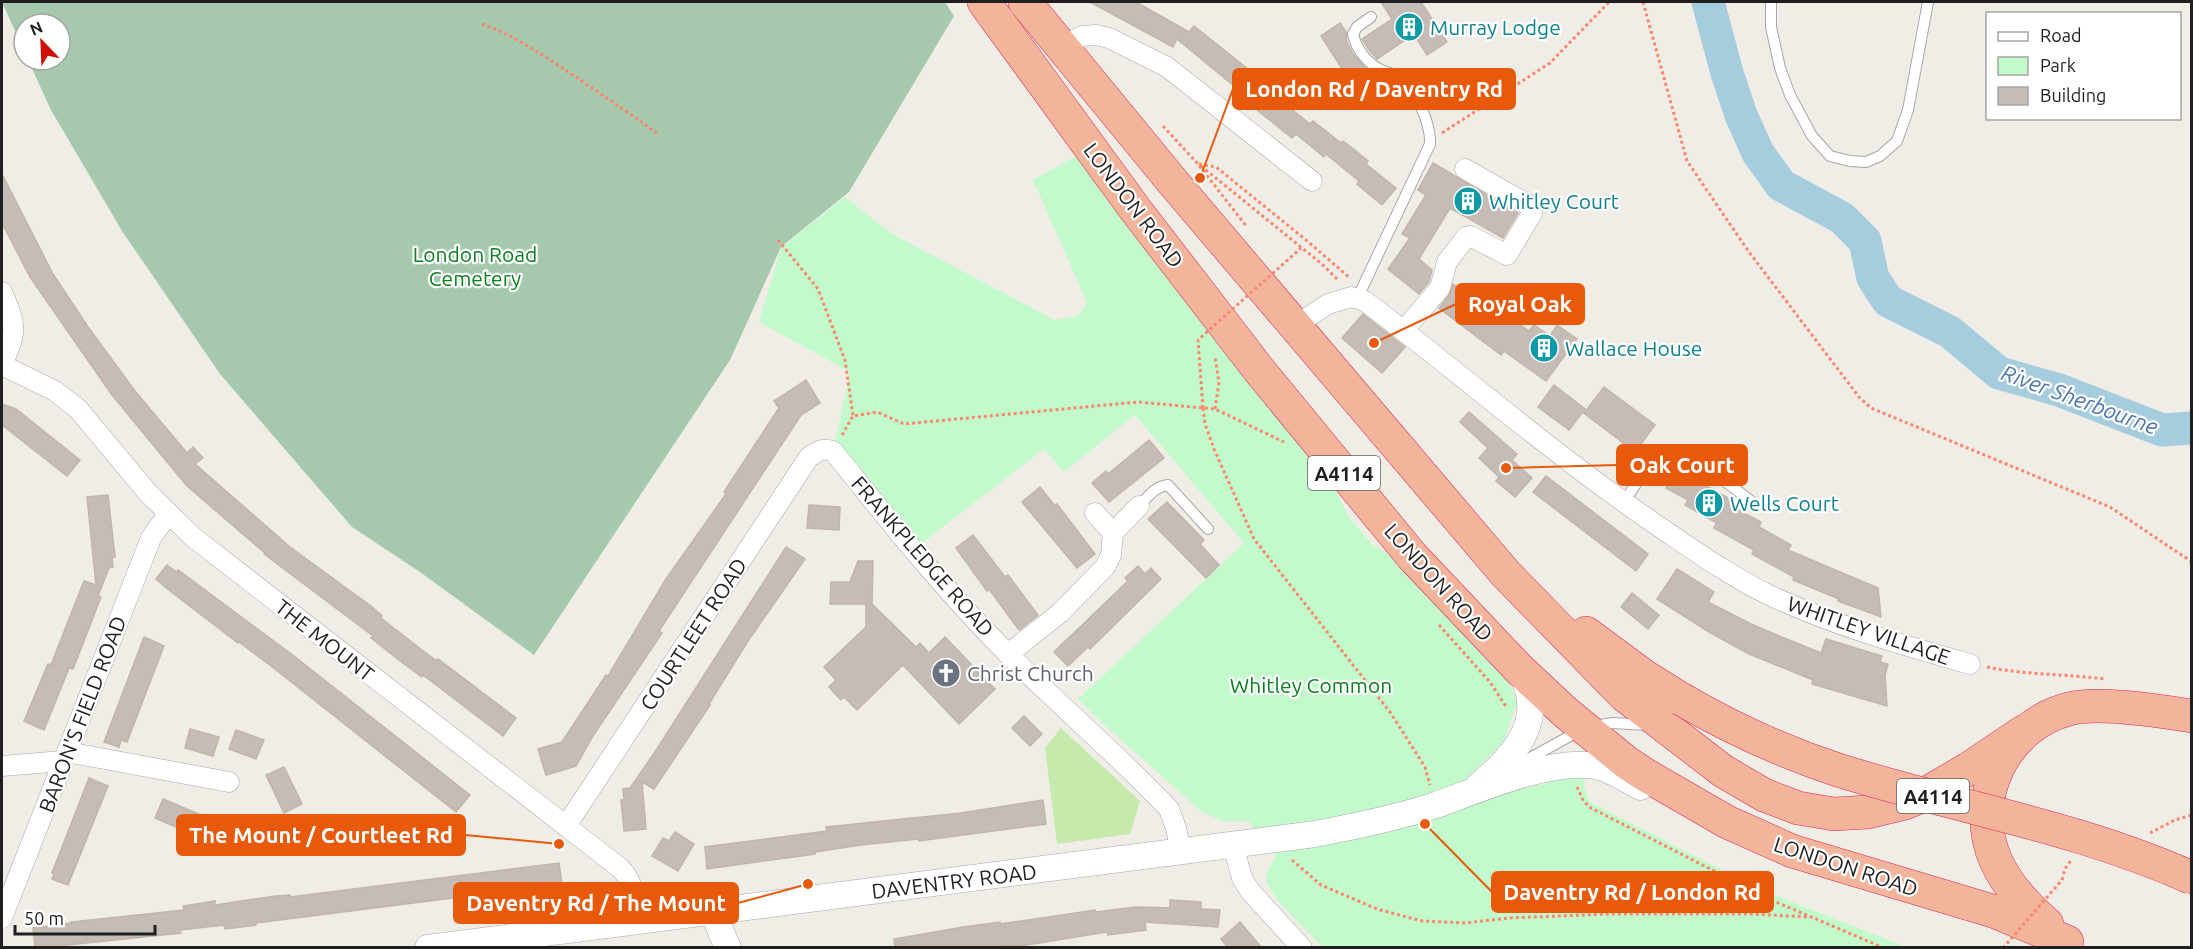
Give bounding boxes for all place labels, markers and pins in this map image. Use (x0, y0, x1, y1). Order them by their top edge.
building icon: Murray Lodge (1393, 11, 1425, 43)
place label: Murray Lodge (1430, 15, 1561, 39)
callout: London Rd / Daventry Rd (1233, 69, 1515, 109)
building icon: Whitley Court (1452, 185, 1484, 217)
place label: Whitley Court (1489, 189, 1619, 213)
callout: Royal Oak (1456, 284, 1584, 324)
building icon: Wallace House (1528, 332, 1560, 364)
place label: Wallace House (1565, 336, 1702, 360)
callout: Oak Court (1617, 445, 1747, 485)
building icon: Wells Court (1693, 487, 1725, 519)
place label: Wells Court (1730, 491, 1839, 515)
church icon: Christ Church (930, 657, 962, 689)
place label: Christ Church (967, 661, 1094, 685)
callout: The Mount / Courtleet Rd (177, 815, 465, 855)
callout: Daventry Rd / London Rd (1492, 872, 1773, 912)
callout: Daventry Rd / The Mount (454, 883, 738, 923)

